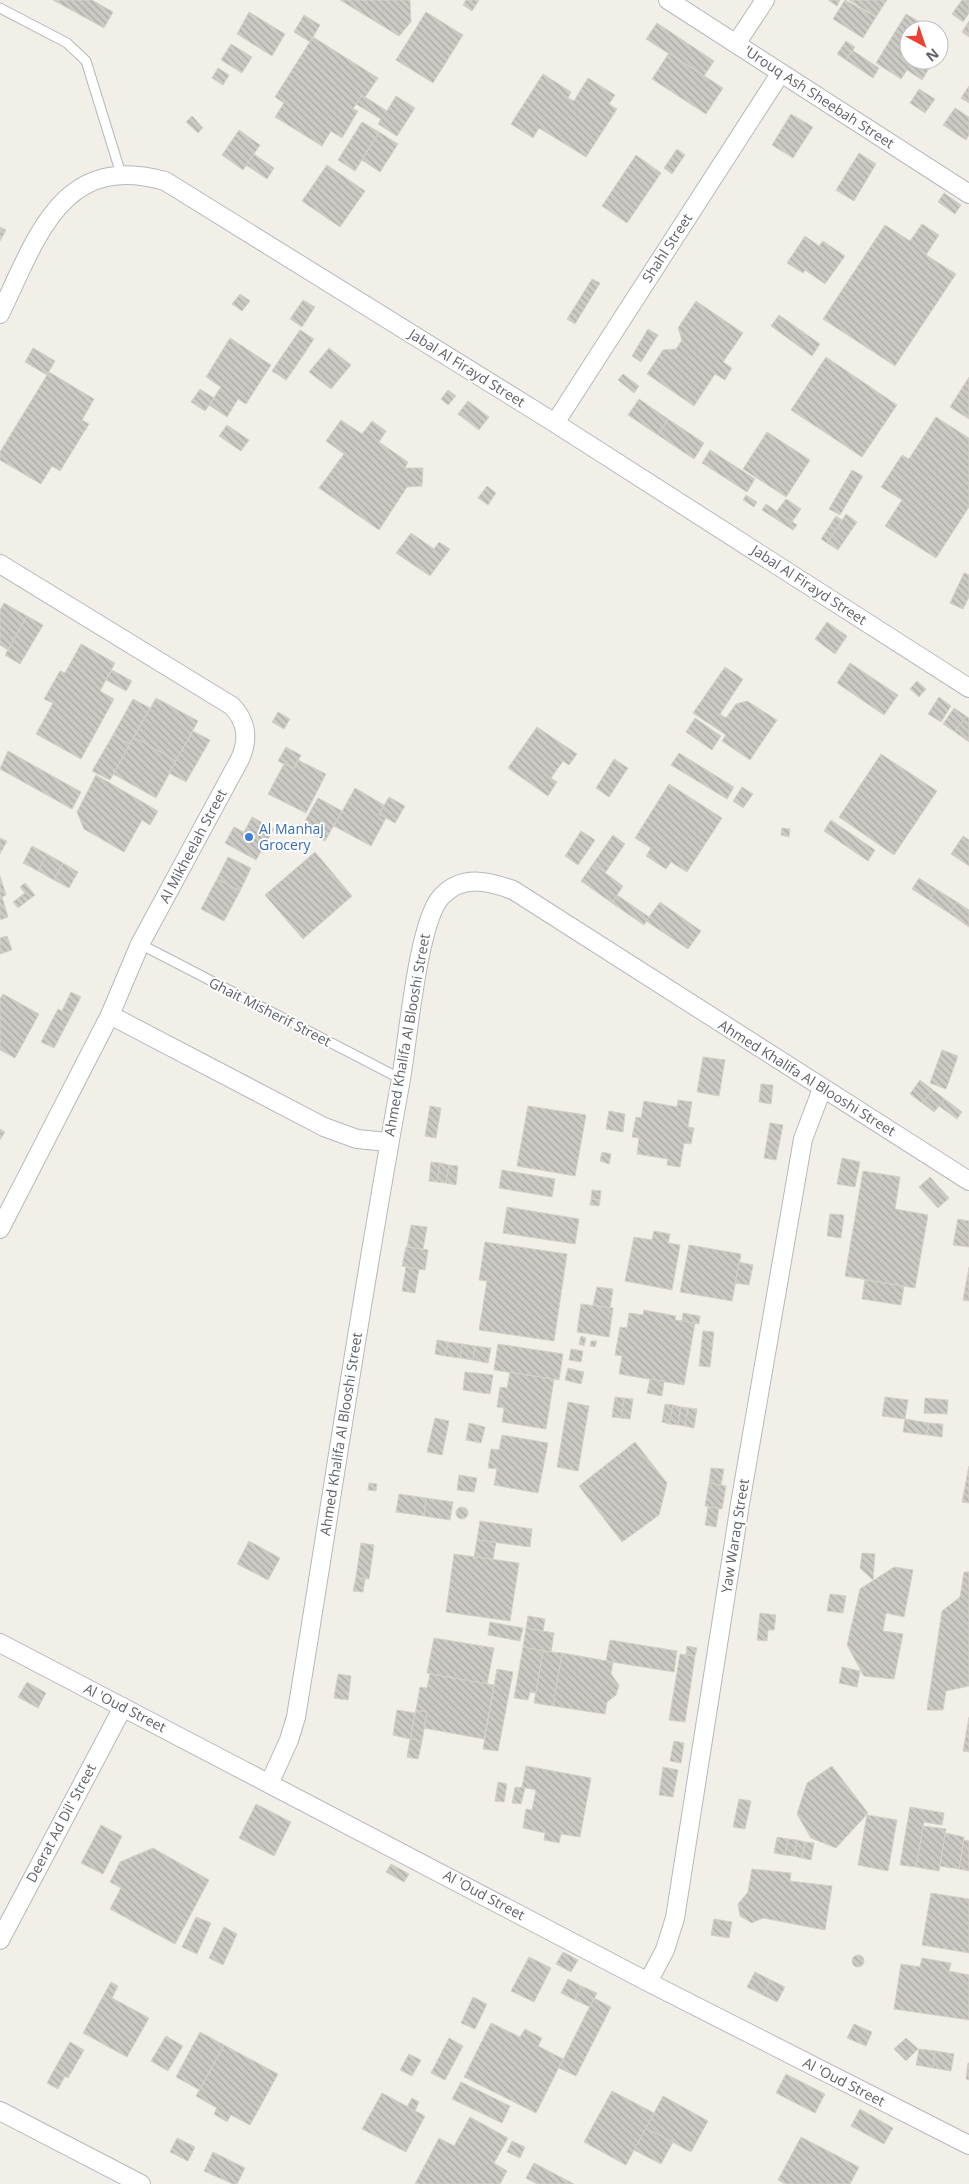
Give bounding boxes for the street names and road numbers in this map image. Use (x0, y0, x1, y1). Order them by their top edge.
street label: 'Urouq Ash Sheebah Street (740, 41, 898, 152)
street label: Shahl Street (637, 209, 696, 286)
street label: Jabal Al Firayd Street (404, 323, 529, 411)
street label: Jabal Al Firayd Street (746, 539, 871, 629)
street label: Al Mikheelah Street (154, 785, 231, 906)
street label: Ahmed Khalifa Al Blooshi Street (379, 932, 434, 1138)
street label: Ghait Misherif Street (206, 973, 335, 1051)
street label: Ahmed Khalifa Al Blooshi Street (715, 1015, 899, 1140)
street label: Ahmed Khalifa Al Blooshi Street (315, 1331, 366, 1537)
street label: Yaw Waraq Street (716, 1477, 753, 1595)
street label: Al 'Oud Street (81, 1679, 170, 1736)
street label: Deerat Ad Dil' Street (21, 1760, 100, 1886)
street label: Al 'Oud Street (440, 1865, 528, 1924)
street label: Al 'Oud Street (800, 2053, 889, 2110)

